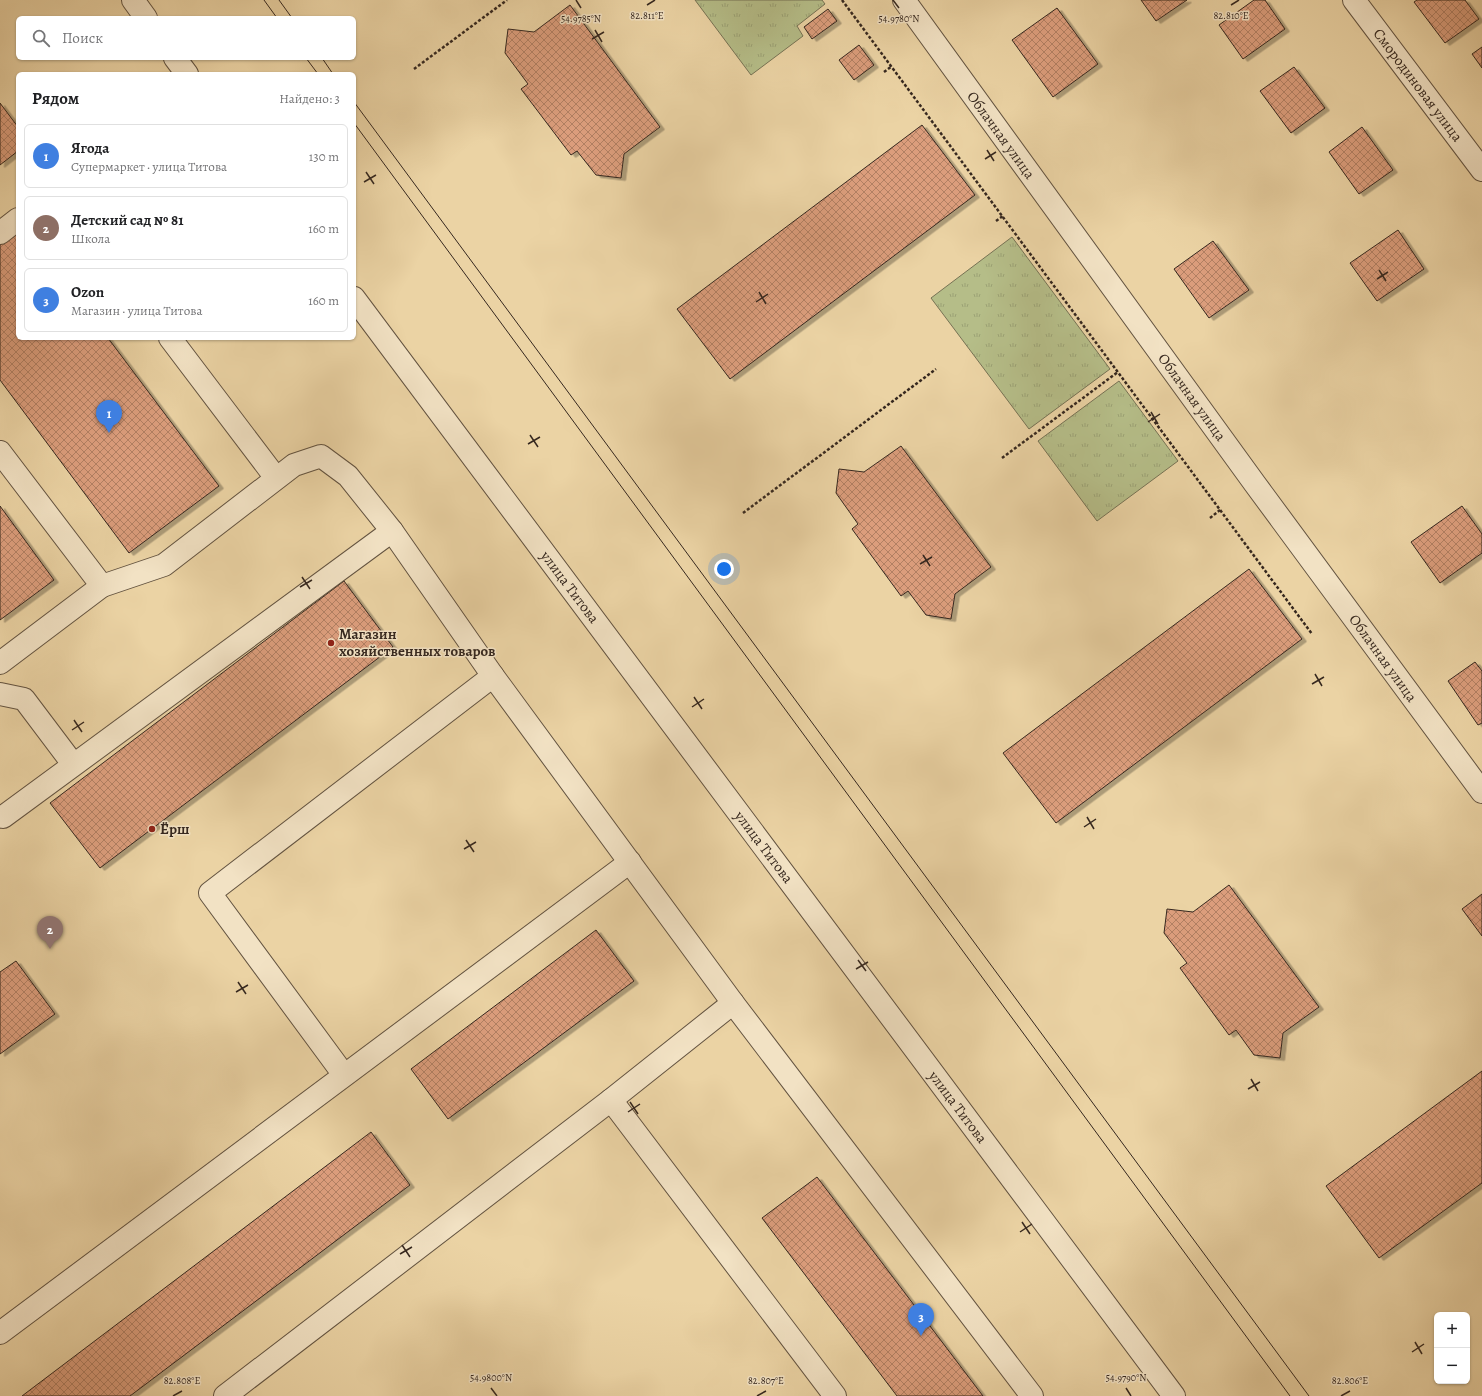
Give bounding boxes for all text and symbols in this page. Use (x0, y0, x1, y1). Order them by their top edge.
text: 82.811°E (630, 9, 664, 22)
text: 82.810°E (1213, 9, 1249, 22)
text: 54.9785°N (561, 12, 601, 25)
text: 54.9780°N (878, 12, 920, 25)
search box (16, 16, 356, 60)
street label: Смородиновая улица (1369, 24, 1467, 146)
icon: search (30, 27, 52, 49)
text: Поиск (62, 28, 103, 48)
text: Рядом (32, 87, 79, 110)
street label: Облачная улица (962, 87, 1040, 183)
text: Найдено: 3 (279, 90, 340, 107)
text: Ягода (71, 138, 109, 158)
text: 1 (44, 148, 48, 165)
text: 130 m (309, 148, 339, 165)
text: Супермаркет · улица Титова (71, 158, 227, 175)
text: Детский сад № 81 (71, 210, 184, 230)
text: 2 (43, 220, 49, 237)
text: 160 m (308, 220, 339, 237)
text: Школа (71, 230, 110, 247)
text: Ozon (71, 282, 104, 302)
text: 3 (43, 292, 49, 309)
text: 160 m (308, 292, 339, 309)
text: Магазин · улица Титова (71, 302, 202, 319)
street label: Облачная улица (1153, 349, 1231, 445)
pin: 1 (96, 400, 122, 433)
street label: улица Титова (536, 546, 604, 627)
your location (714, 559, 734, 579)
street label: Облачная улица (1344, 610, 1422, 706)
place label: Магазин хозяйственных товаров (339, 624, 496, 661)
marker: Магазин хозяйственных товаров (326, 638, 336, 648)
street label: улица Титова (730, 806, 798, 887)
place label: Ёрш (160, 819, 189, 839)
marker: Ёрш (147, 824, 157, 834)
pin: 2 (37, 916, 63, 949)
street label: улица Титова (924, 1066, 992, 1147)
pin: 3 (908, 1303, 934, 1336)
map controls (1434, 1312, 1470, 1384)
button: + (1434, 1312, 1470, 1348)
button: − (1434, 1348, 1470, 1384)
text: 54.9800°N (470, 1371, 512, 1384)
text: 54.9790°N (1106, 1371, 1146, 1384)
text: 82.808°E (164, 1374, 200, 1387)
text: 82.807°E (748, 1374, 784, 1387)
text: 82.806°E (1332, 1374, 1368, 1387)

